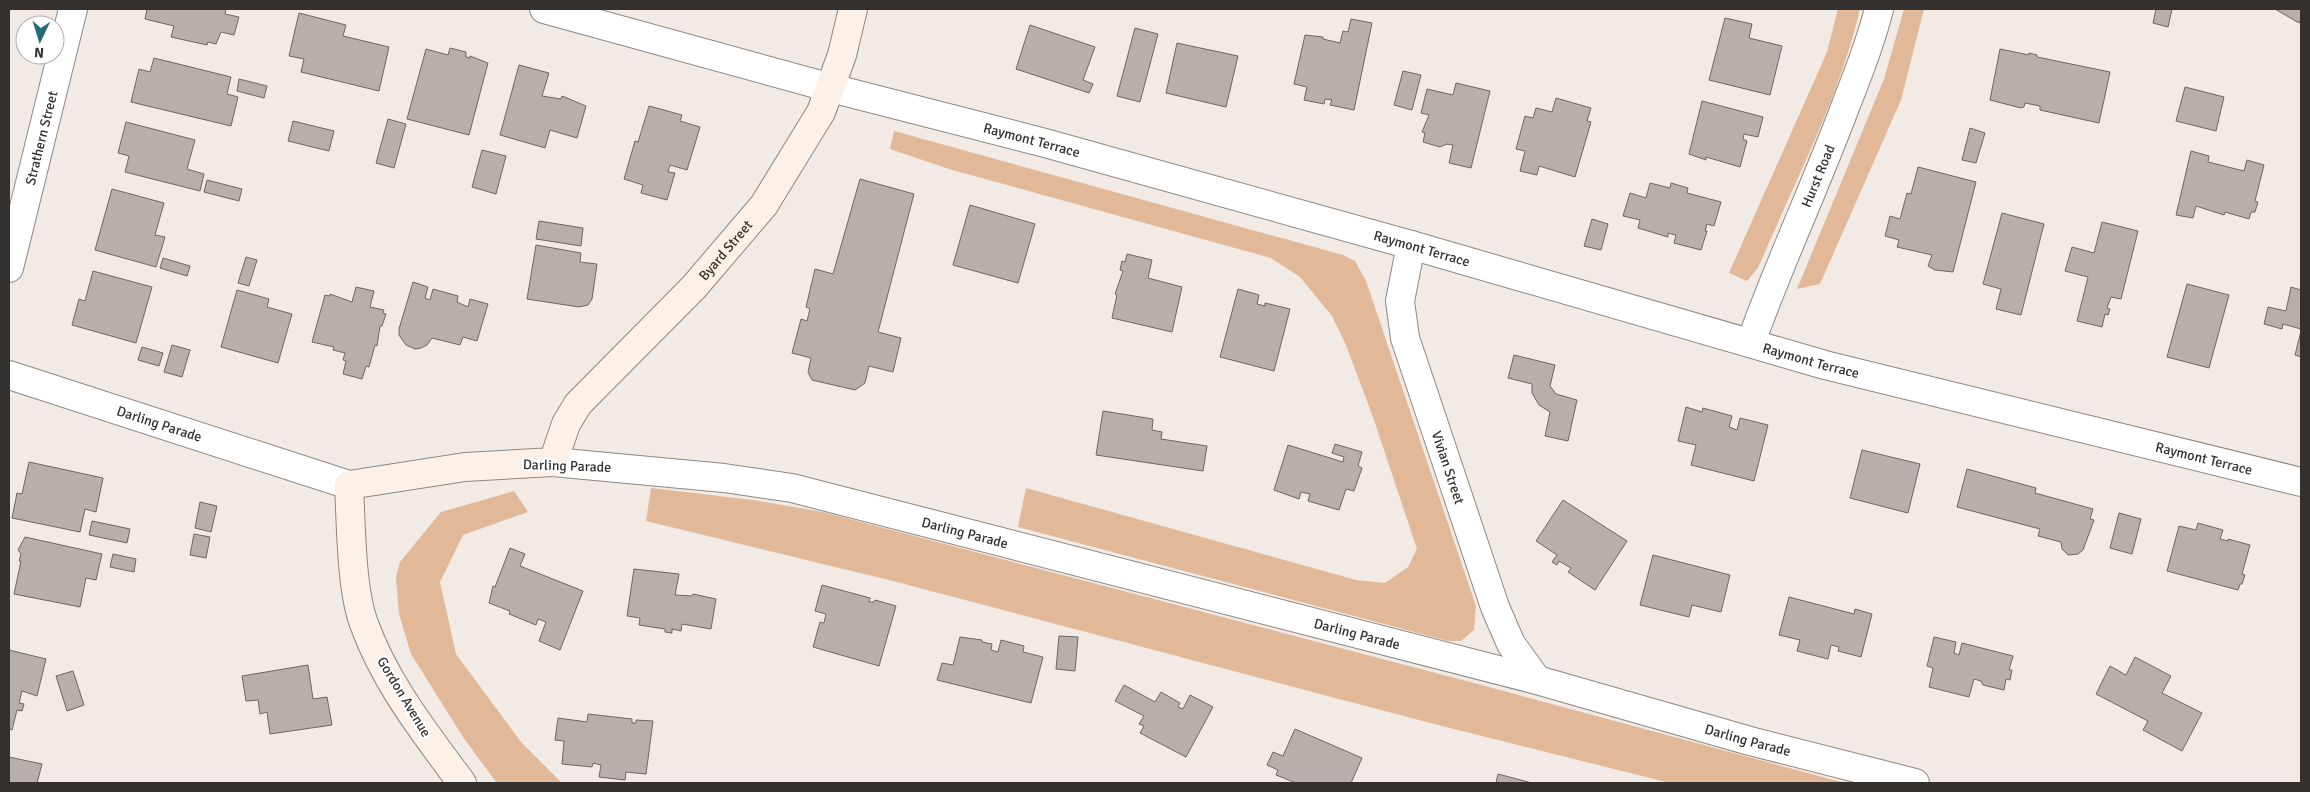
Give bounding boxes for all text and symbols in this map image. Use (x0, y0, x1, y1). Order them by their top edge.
north arrow (15, 15, 65, 65)
text: N (34, 44, 45, 61)
street label: Strathern Street (21, 89, 61, 187)
street label: Raymont Terrace (982, 119, 1082, 161)
street label: Hurst Road (1797, 142, 1838, 210)
street label: Byard Street (695, 216, 756, 284)
street label: Raymont Terrace (1372, 227, 1472, 270)
street label: Raymont Terrace (1761, 339, 1861, 382)
street label: Darling Parade (115, 402, 204, 445)
street label: Vivian Street (1428, 429, 1468, 506)
street label: Raymont Terrace (2154, 438, 2254, 478)
street label: Darling Parade (523, 456, 611, 476)
street label: Darling Parade (920, 513, 1010, 552)
street label: Darling Parade (1312, 614, 1402, 653)
street label: Gordon Avenue (373, 654, 435, 740)
street label: Darling Parade (1703, 720, 1793, 760)

